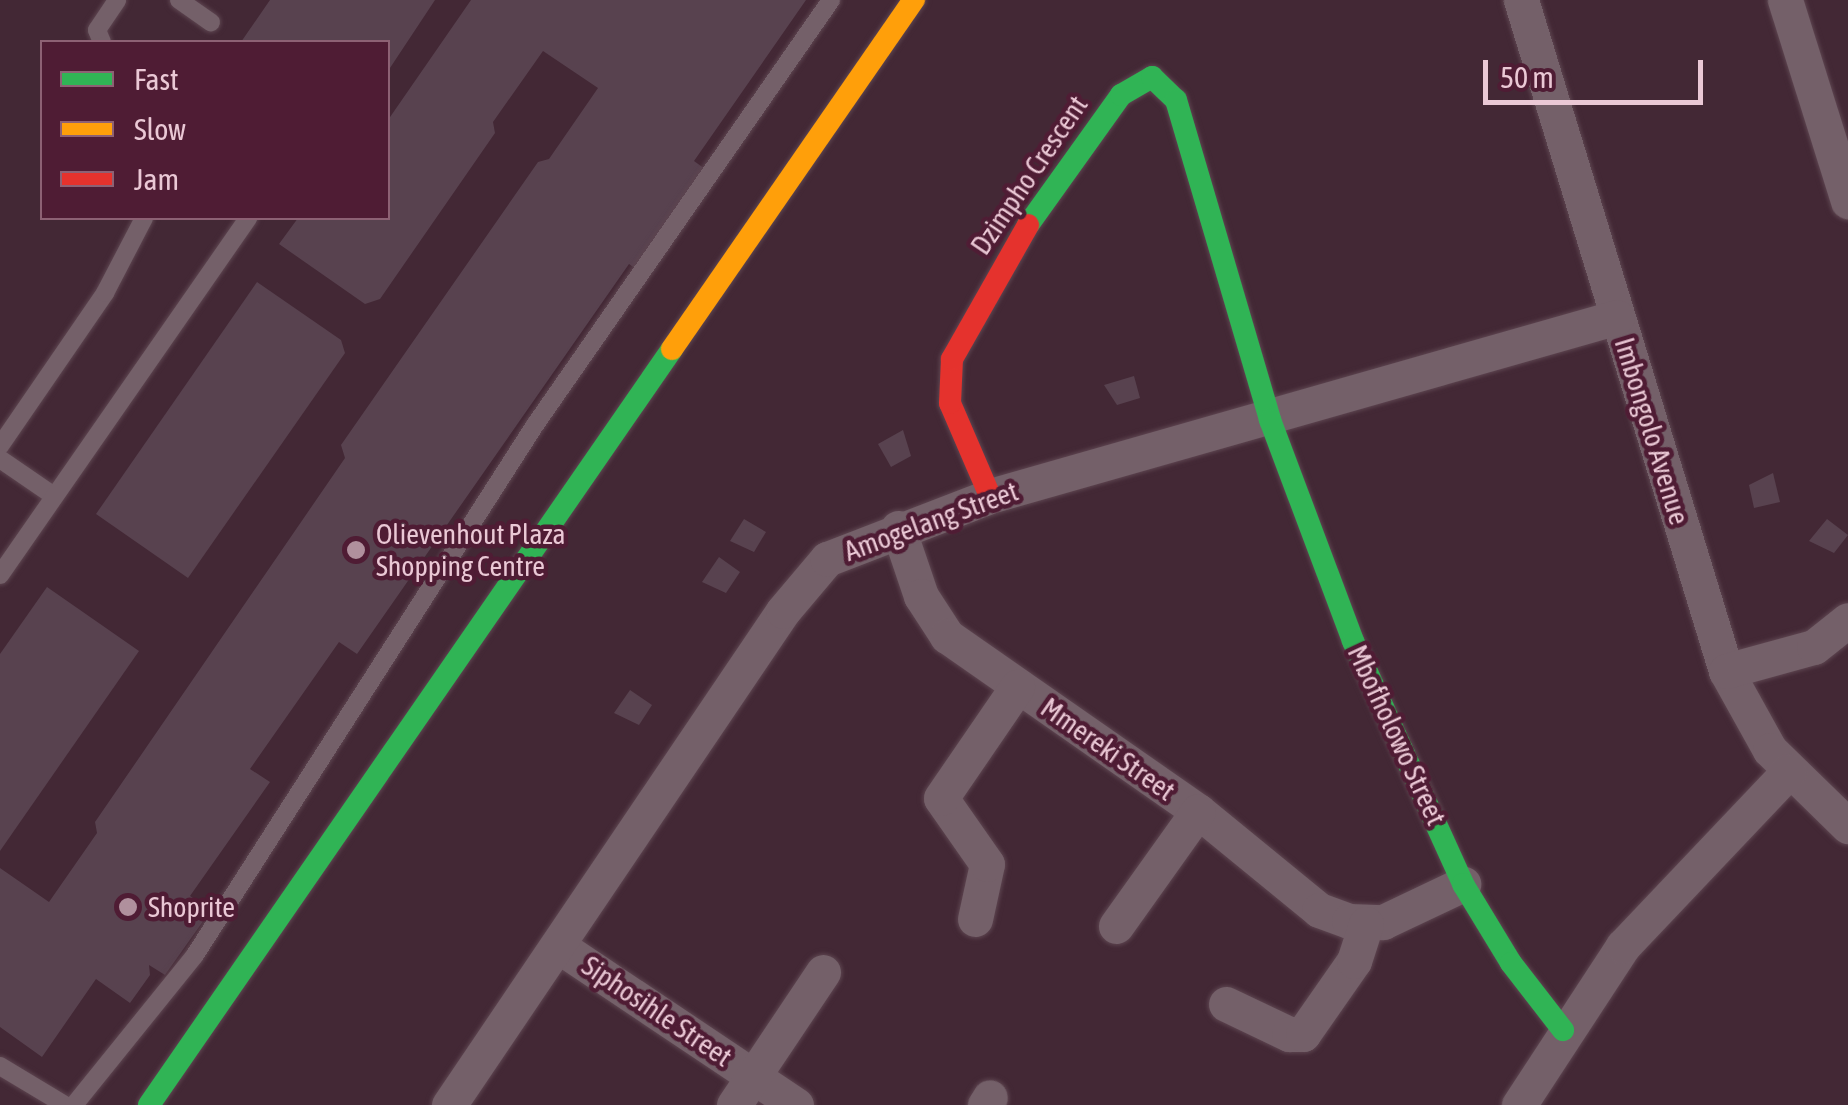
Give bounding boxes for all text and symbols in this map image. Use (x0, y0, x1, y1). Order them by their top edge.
legend (40, 40, 390, 220)
scale bar (1488, 40, 1708, 102)
text: 50 m (1500, 60, 1554, 94)
text: Fast (134, 62, 179, 96)
street label: Dzimpho Crescent (964, 89, 1094, 261)
text: Slow (134, 112, 186, 146)
text: Jam (134, 162, 179, 196)
street label: Imbongolo Avenue (1608, 334, 1696, 528)
street label: Amogelang Street (839, 474, 1023, 568)
place label: Olievenhout Plaza Shopping Centre (376, 517, 566, 583)
marker: Olievenhout Plaza Shopping Centre (345, 539, 367, 561)
street label: Mbofholowo Street (1341, 640, 1453, 830)
street label: Mmereki Street (1035, 691, 1181, 807)
place label: Shoprite (148, 890, 235, 924)
marker: Shoprite (117, 896, 139, 918)
street label: Siphosihle Street (576, 949, 738, 1073)

